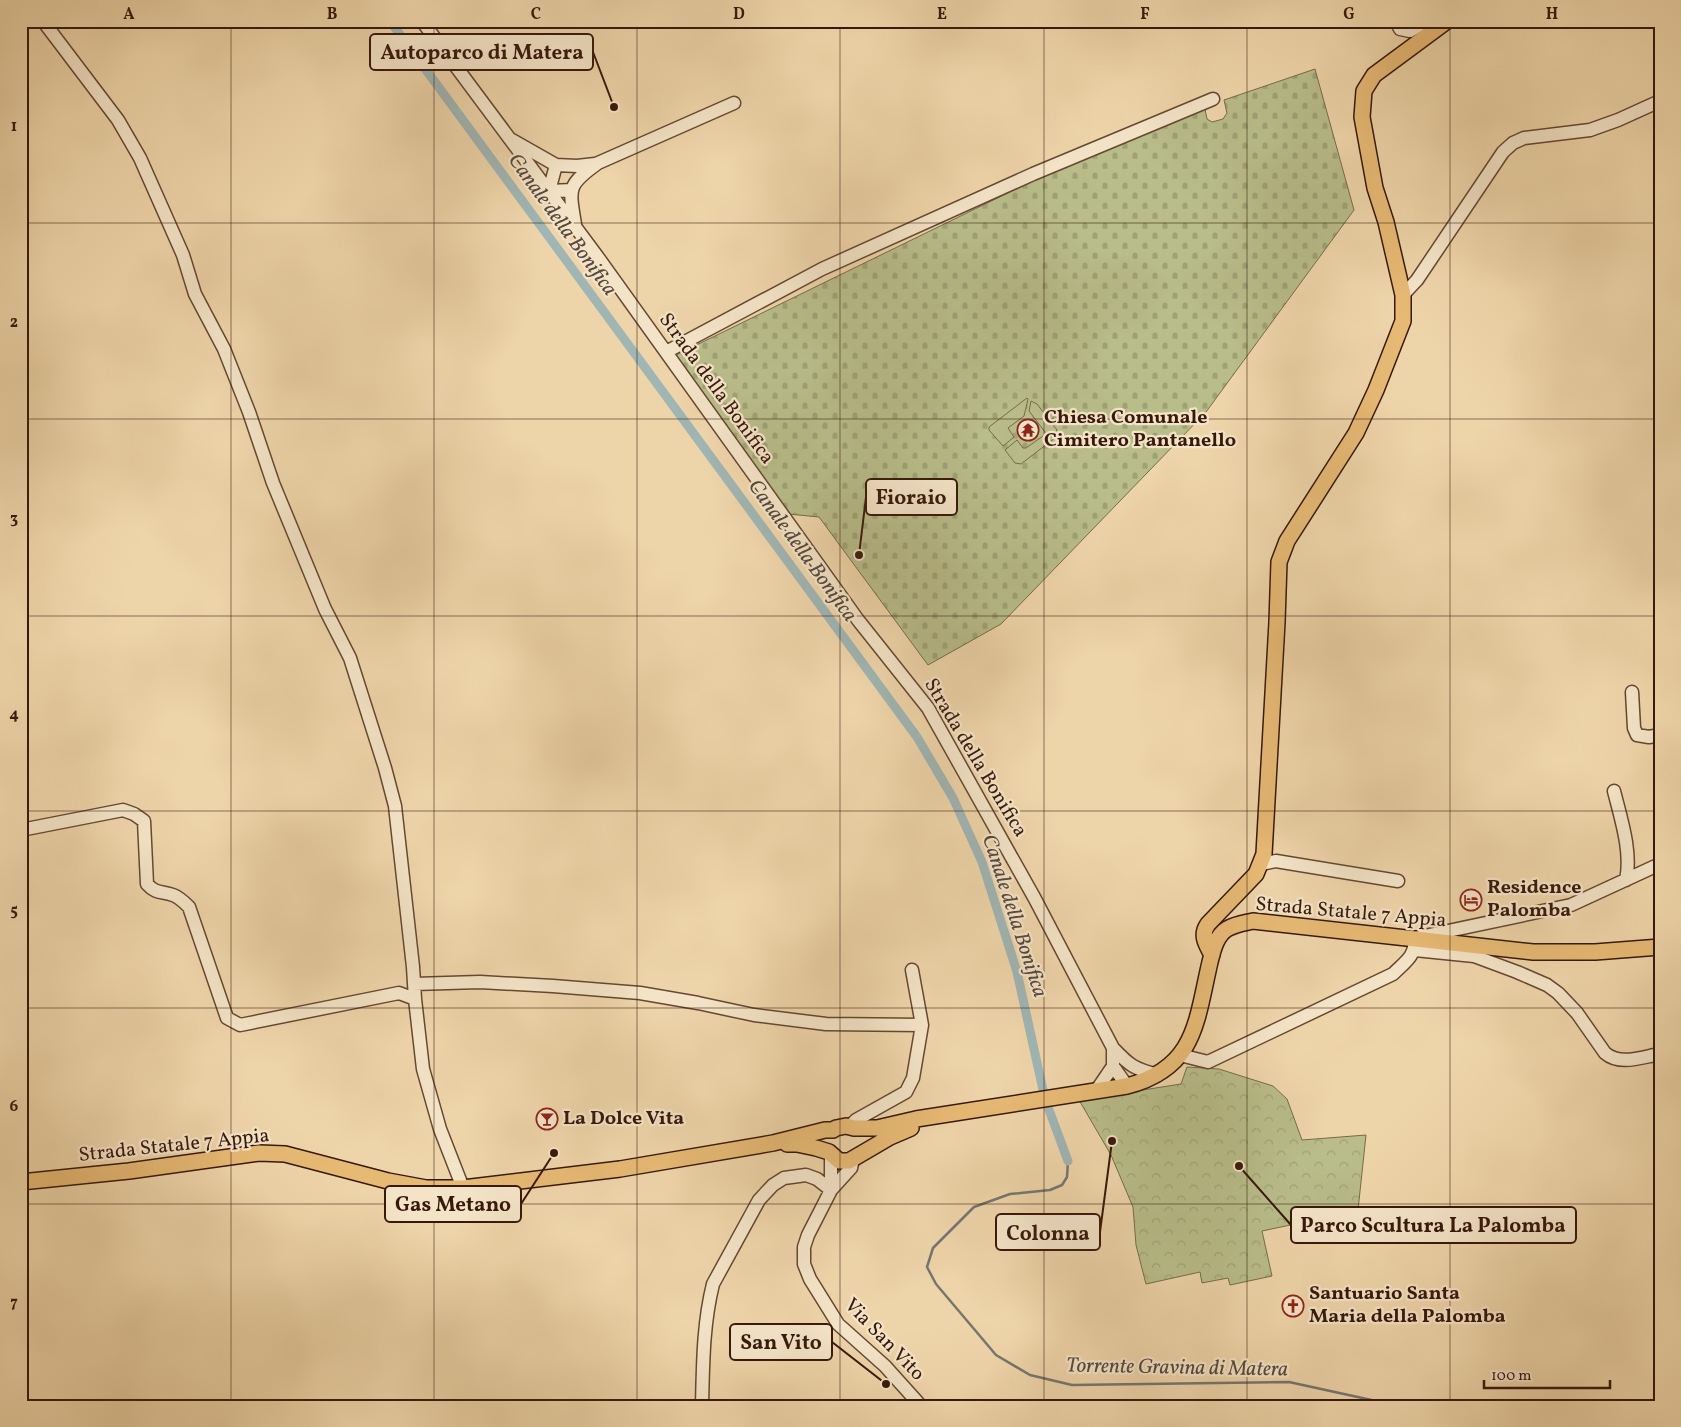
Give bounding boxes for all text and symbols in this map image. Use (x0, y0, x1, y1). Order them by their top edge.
text: A (123, 4, 135, 26)
text: B (327, 4, 338, 26)
text: C (531, 4, 541, 26)
text: D (733, 4, 745, 26)
text: E (937, 4, 947, 26)
text: F (1140, 4, 1150, 26)
text: G (1343, 4, 1355, 26)
text: H (1546, 4, 1558, 26)
callout: Autoparco di Matera (370, 34, 593, 70)
text: Autoparco di Matera (380, 39, 584, 68)
text: 1 (11, 116, 17, 138)
water label: Canale della Bonifica (500, 148, 624, 302)
street label: Strada della Bonifica (652, 308, 780, 470)
text: 2 (10, 312, 18, 334)
place label: Chiesa Comunale Cimitero Pantanello (1044, 404, 1236, 455)
temple icon: Chiesa Comunale Cimitero Pantanello (1016, 418, 1040, 442)
water label: Canale della Bonifica (740, 474, 864, 628)
callout: Fioraio (866, 479, 957, 515)
text: Fioraio (875, 484, 947, 513)
text: 3 (10, 508, 18, 530)
street label: Strada della Bonifica (916, 673, 1034, 843)
text: 4 (9, 704, 19, 726)
water label: Canale della Bonifica (974, 831, 1054, 1001)
place label: Residence Palomba (1487, 874, 1581, 925)
hotel icon: Residence Palomba (1459, 888, 1483, 912)
street label: Strada Statale 7 Appia (1254, 891, 1448, 935)
text: 5 (10, 900, 18, 922)
text: 6 (10, 1096, 19, 1118)
place label: La Dolce Vita (563, 1105, 684, 1133)
bar icon: La Dolce Vita (535, 1107, 559, 1131)
street label: Strada Statale 7 Appia (77, 1122, 271, 1170)
callout: Gas Metano (385, 1186, 521, 1222)
text: Gas Metano (395, 1191, 511, 1220)
callout: Parco Scultura La Palomba (1291, 1207, 1576, 1243)
text: Parco Scultura La Palomba (1300, 1212, 1566, 1241)
callout: Colonna (996, 1214, 1100, 1250)
text: Colonna (1006, 1220, 1090, 1249)
place label: Santuario Santa Maria della Palomba (1309, 1280, 1506, 1331)
text: 7 (10, 1292, 18, 1314)
street label: Via San Vito (837, 1292, 931, 1388)
church icon: Santuario Santa Maria della Palomba (1281, 1294, 1305, 1318)
callout: San Vito (730, 1324, 832, 1360)
text: San Vito (740, 1329, 822, 1358)
water label: Torrente Gravina di Matera (1066, 1352, 1288, 1384)
scale bar (1484, 1357, 1610, 1389)
text: 100 m (1491, 1366, 1531, 1387)

